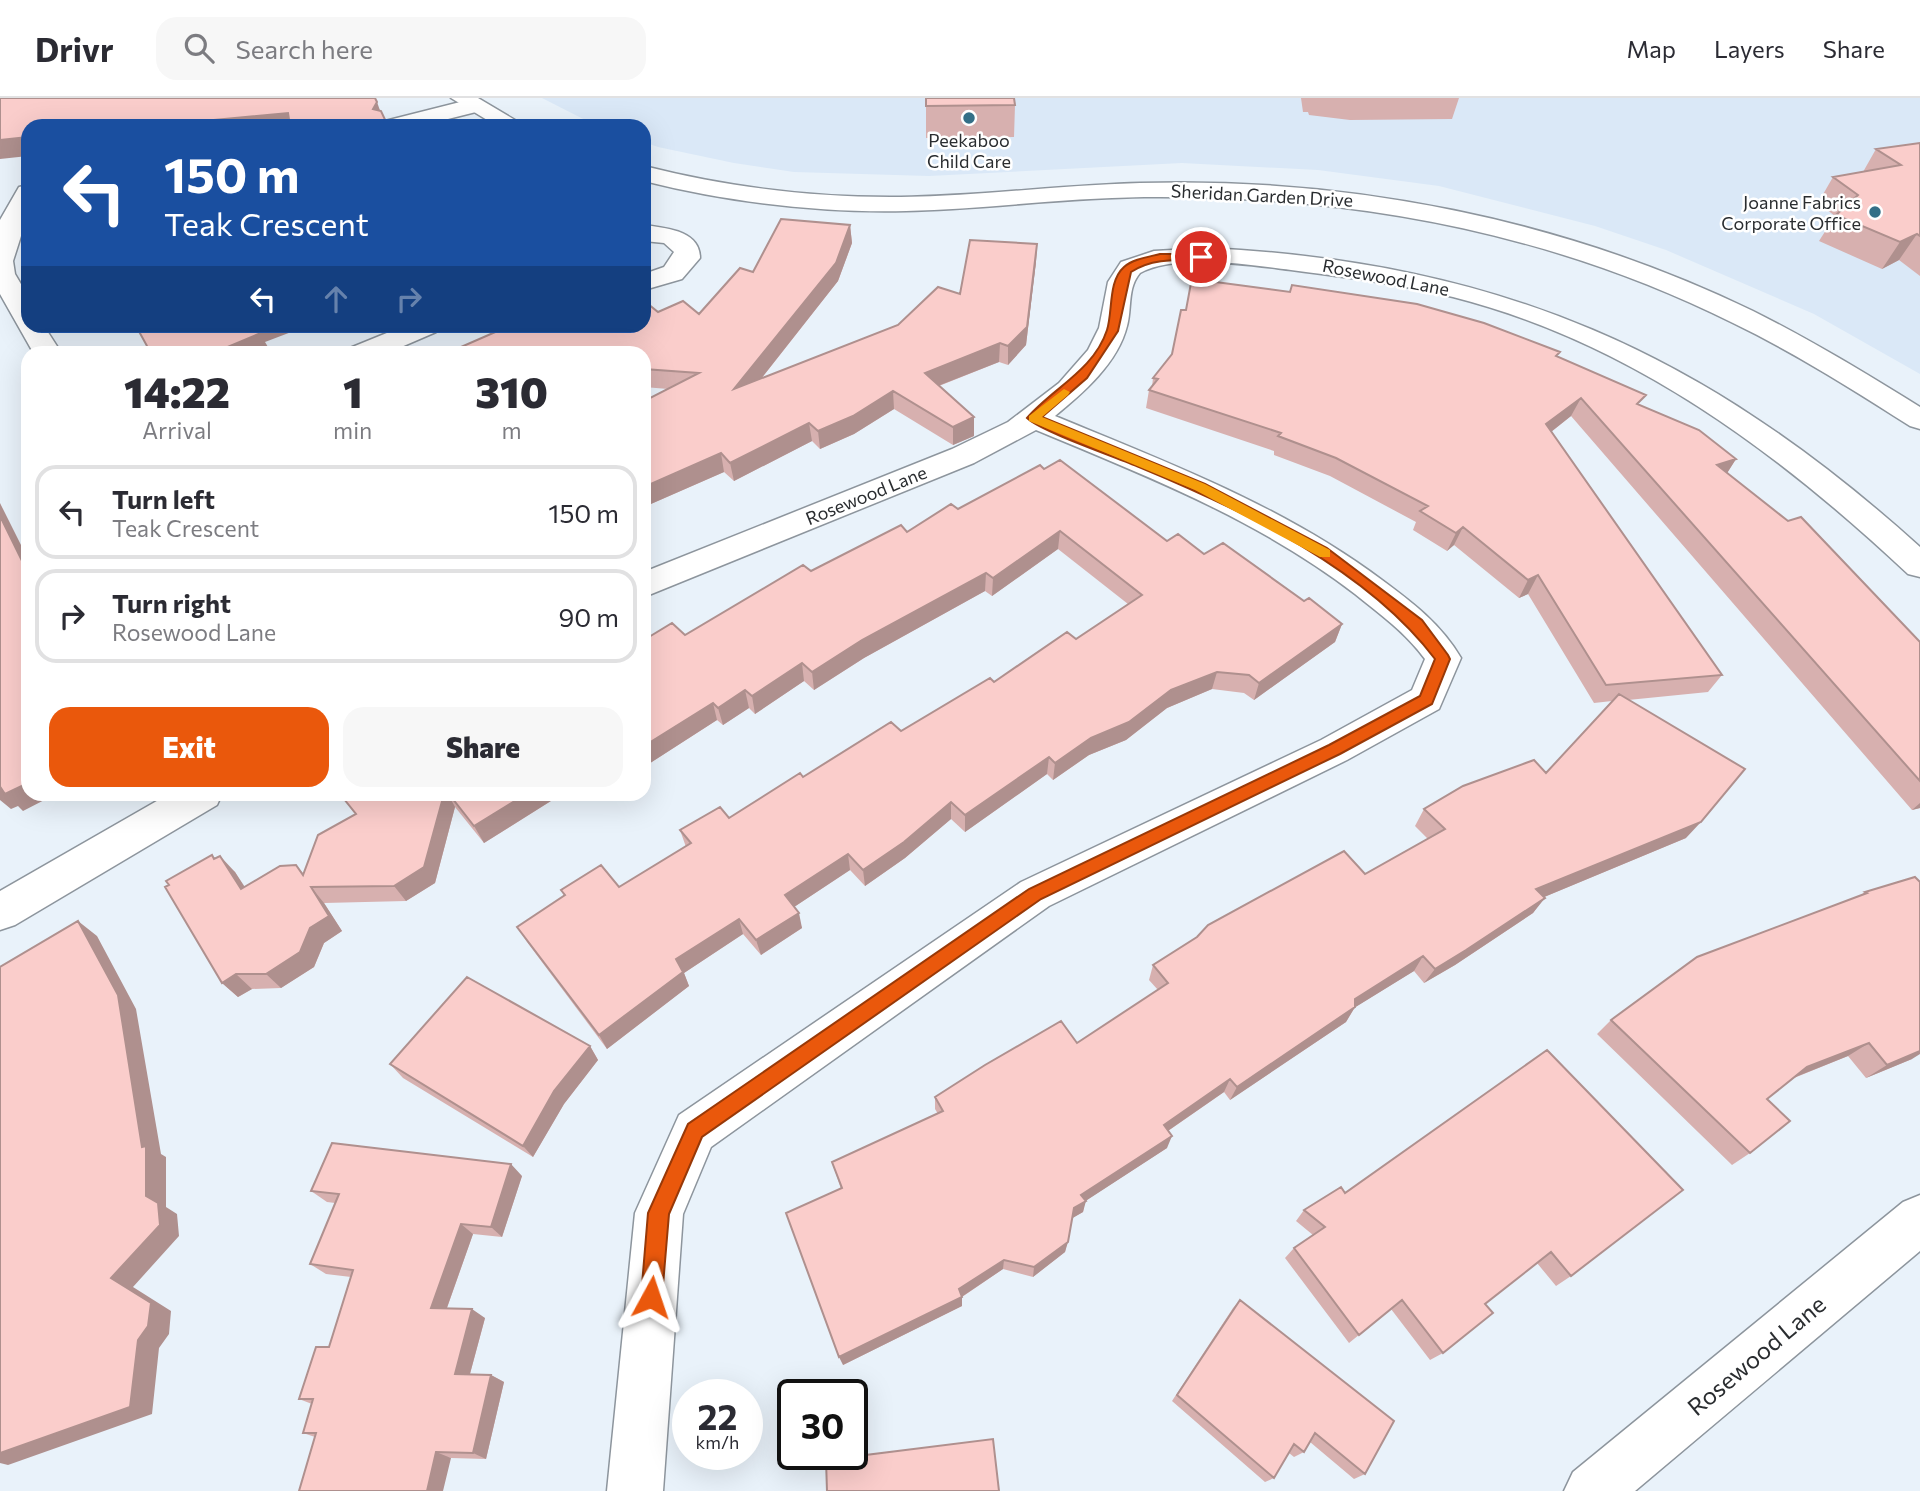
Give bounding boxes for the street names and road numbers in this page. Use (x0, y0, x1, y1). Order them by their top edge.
street label: Sheridan Garden Drive (1170, 179, 1354, 211)
street label: Rosewood Lane (1321, 254, 1451, 300)
street label: Rosewood Lane (802, 461, 930, 529)
street label: Rosewood Lane (1681, 1289, 1831, 1421)

